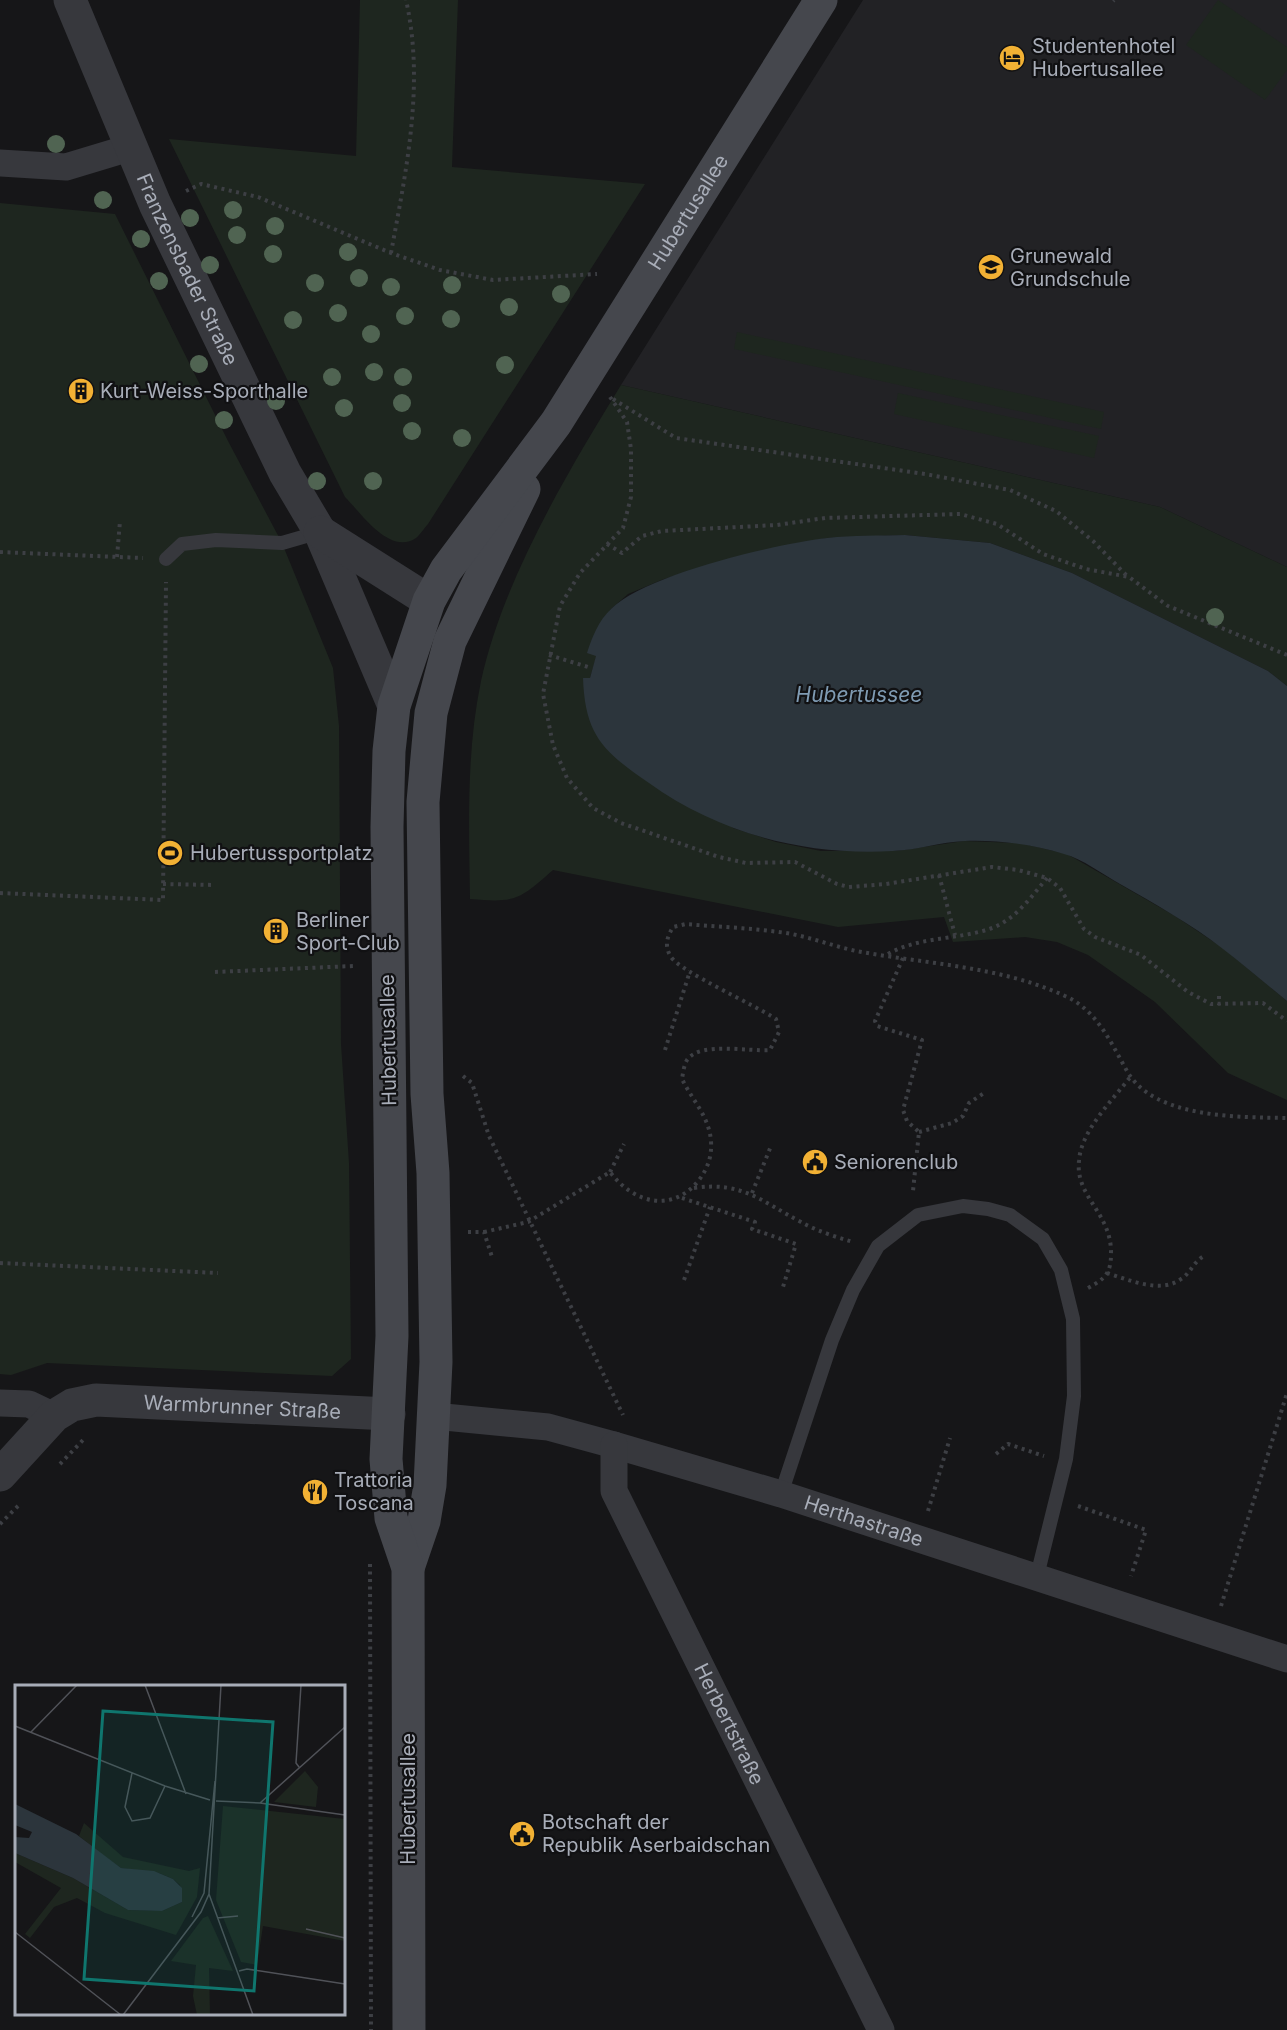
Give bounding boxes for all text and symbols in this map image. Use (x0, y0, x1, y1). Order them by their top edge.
place label: Studentenhotel Hubertusallee (1032, 34, 1175, 81)
hotel icon: Studentenhotel Hubertusallee (997, 43, 1027, 73)
street label: Hubertusallee (643, 150, 733, 274)
street label: Franzensbader Straße (132, 170, 243, 369)
place label: Grunewald Grundschule (1010, 244, 1130, 291)
school or university icon: Grunewald Grundschule (976, 252, 1006, 282)
building icon: Kurt-Weiss-Sporthalle (66, 376, 96, 406)
place label: Kurt-Weiss-Sporthalle (100, 379, 308, 403)
water label: Hubertussee (796, 682, 922, 707)
sports icon: Hubertussportplatz (155, 838, 185, 868)
place label: Hubertussportplatz (190, 841, 372, 865)
place label: Berliner Sport-Club (296, 908, 400, 955)
building icon: Berliner Sport-Club (261, 916, 291, 946)
street label: Hubertusallee (375, 974, 401, 1106)
public building icon: Seniorenclub (800, 1147, 830, 1177)
place label: Seniorenclub (834, 1150, 958, 1174)
street label: Warmbrunner Straße (143, 1390, 341, 1424)
place label: Trattoria Toscana (334, 1468, 414, 1515)
restaurant icon: Trattoria Toscana (300, 1477, 330, 1507)
street label: Herthastraße (801, 1490, 926, 1552)
street label: Herbertstraße (689, 1659, 770, 1789)
inset map (15, 1685, 345, 2015)
street label: Hubertusallee (396, 1733, 420, 1865)
place label: Botschaft der Republik Aserbaidschan (542, 1810, 770, 1857)
public building icon: Botschaft der Republik Aserbaidschan (507, 1819, 537, 1849)

